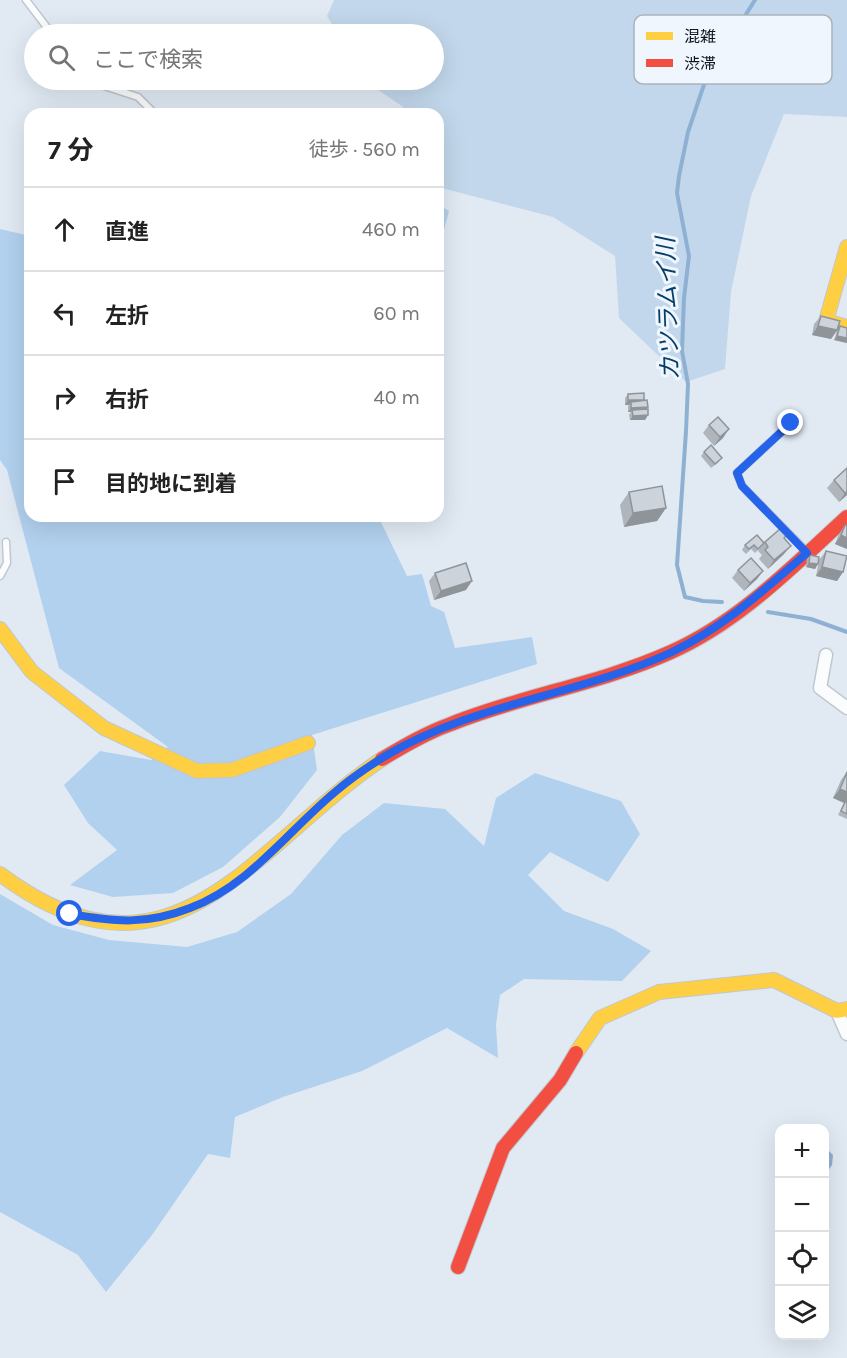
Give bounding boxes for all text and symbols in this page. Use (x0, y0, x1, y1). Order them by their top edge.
legend (634, 15, 832, 84)
search box (24, 24, 444, 90)
text: 混雑 (684, 27, 716, 46)
icon: search (45, 41, 78, 74)
text: ここで検索 (93, 47, 203, 73)
text: 渋滞 (684, 54, 716, 73)
text: 7 分 (48, 135, 94, 166)
text: 徒歩 · 560 m (309, 138, 420, 161)
icon: ahead (48, 213, 81, 246)
text: 460 m (362, 218, 420, 241)
text: 直進 (105, 219, 149, 245)
water label: カツラムイ川 (651, 234, 684, 381)
icon: left (48, 297, 81, 330)
text: 60 m (373, 302, 420, 325)
text: 左折 (105, 303, 149, 329)
icon: right (48, 381, 81, 414)
text: 40 m (374, 386, 420, 409)
text: 右折 (105, 387, 149, 413)
route end (777, 409, 803, 435)
icon: arrive (48, 465, 81, 498)
text: 目的地に到着 (105, 471, 237, 497)
route start (56, 900, 82, 926)
map controls (775, 1124, 829, 1340)
button: + (775, 1124, 829, 1178)
button: − (775, 1178, 829, 1232)
button: locate (775, 1232, 829, 1286)
button: layers (775, 1286, 829, 1340)

